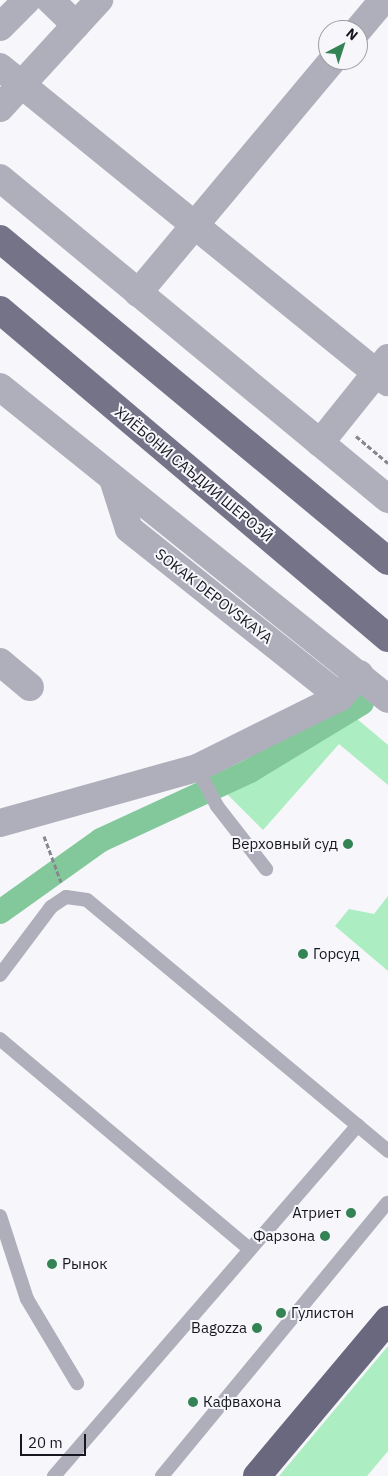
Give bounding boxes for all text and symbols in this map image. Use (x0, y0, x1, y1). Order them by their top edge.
north arrow (318, 20, 368, 70)
text: N (342, 24, 362, 44)
street label: ХИЁБОНИ САЪДИИ ШЕРОЗӢ (111, 403, 277, 545)
street label: SOKAK DEPOVSKAYA (152, 545, 276, 647)
place label: Верховный суд (232, 835, 338, 853)
marker: Верховный суд (342, 838, 354, 850)
place label: Горсуд (313, 945, 360, 963)
marker: Горсуд (297, 948, 309, 960)
place label: Атриет (292, 1204, 341, 1222)
marker: Атриет (345, 1207, 357, 1219)
place label: Фарзона (253, 1227, 315, 1245)
marker: Фарзона (319, 1230, 331, 1242)
place label: Рынок (62, 1255, 107, 1273)
marker: Рынок (46, 1258, 58, 1270)
place label: Гулистон (291, 1304, 354, 1322)
marker: Гулистон (275, 1307, 287, 1319)
place label: Bagozza (191, 1319, 247, 1337)
marker: Bagozza (251, 1322, 263, 1334)
place label: Кафвахона (203, 1393, 281, 1411)
marker: Кафвахона (187, 1396, 199, 1408)
scale bar (22, 1424, 89, 1456)
text: 20 m (28, 1433, 63, 1452)

